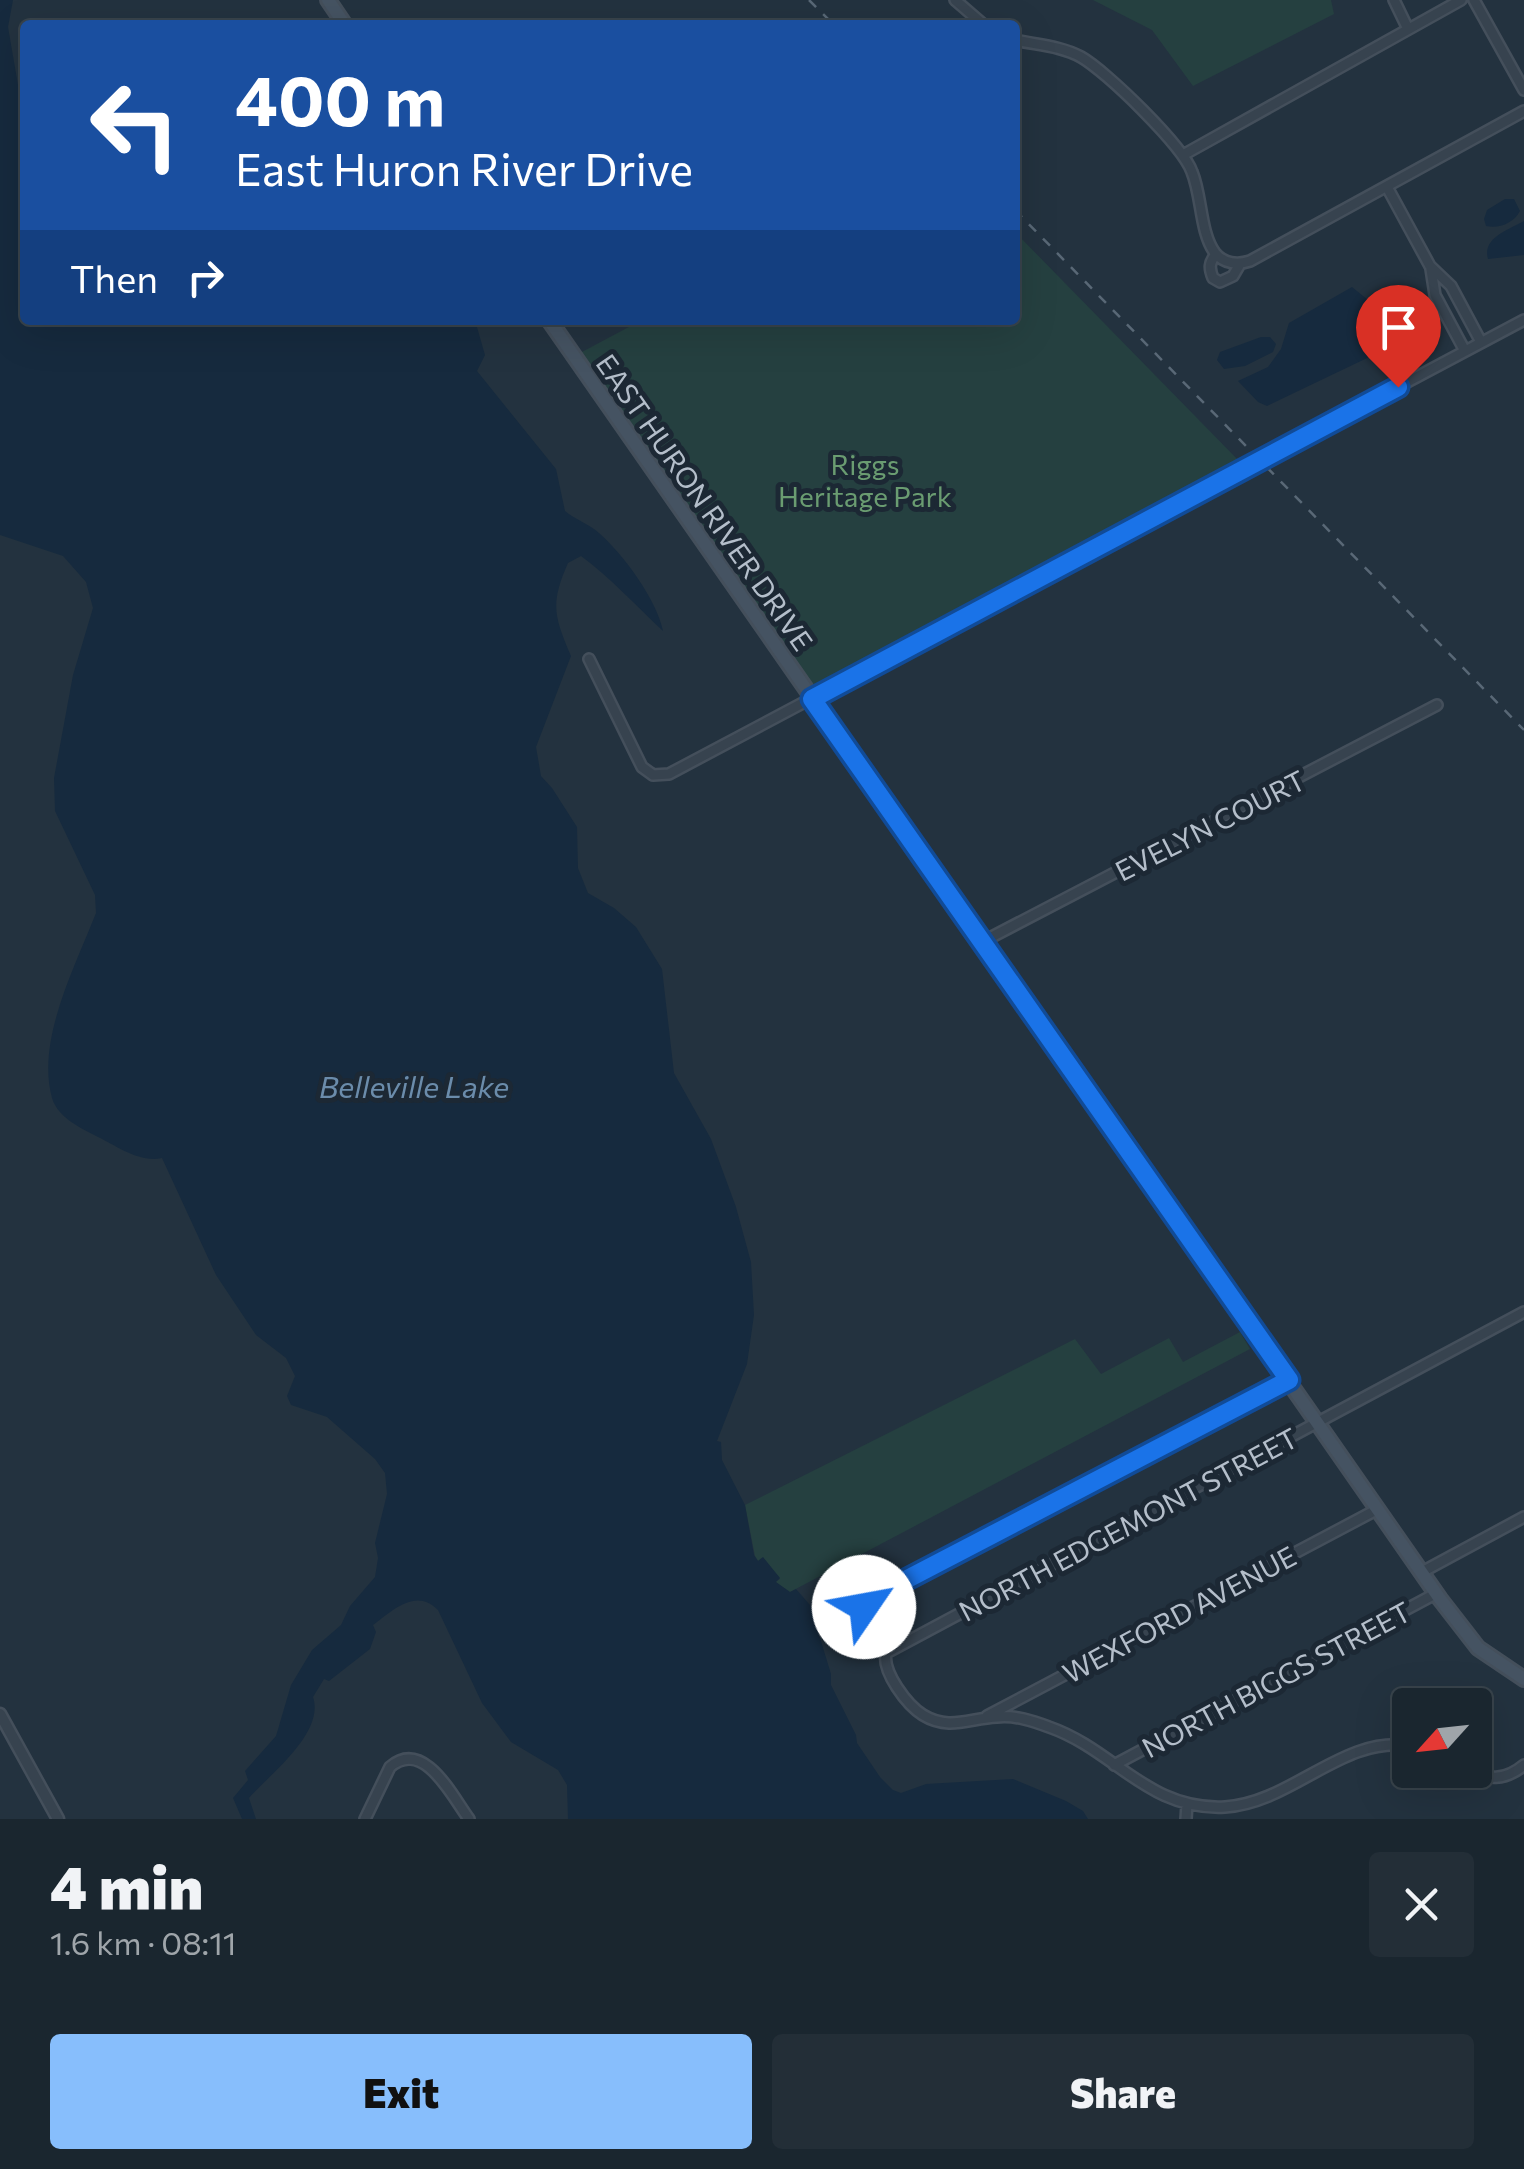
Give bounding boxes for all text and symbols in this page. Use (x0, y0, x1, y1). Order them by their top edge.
text: 400 m (235, 55, 445, 140)
icon: left (70, 60, 200, 190)
text: East Huron River Drive (235, 140, 693, 195)
icon: right (178, 250, 233, 305)
text: Then (70, 254, 158, 301)
pin (1356, 285, 1441, 388)
icon: arrive (1371, 300, 1426, 355)
street label: EAST HURON RIVER DRIVE (590, 347, 820, 657)
park label: Riggs Heritage Park (778, 447, 952, 513)
street label: EVELYN COURT (1109, 762, 1311, 888)
water label: Belleville Lake (319, 1067, 509, 1104)
street label: NORTH EDGEMONT STREET (953, 1420, 1303, 1628)
street label: WEXFORD AVENUE (1057, 1538, 1301, 1690)
position arrow (812, 1555, 916, 1659)
street label: NORTH BIGGS STREET (1136, 1594, 1416, 1764)
north arrow (1392, 1688, 1492, 1788)
map controls (1392, 1688, 1492, 1788)
text: 4 min (50, 1848, 203, 1921)
button: close (1369, 1852, 1474, 1957)
text: 1.6 km · 08:11 (50, 1922, 237, 1962)
button: Exit (50, 2034, 752, 2149)
button: Share (772, 2034, 1474, 2149)

